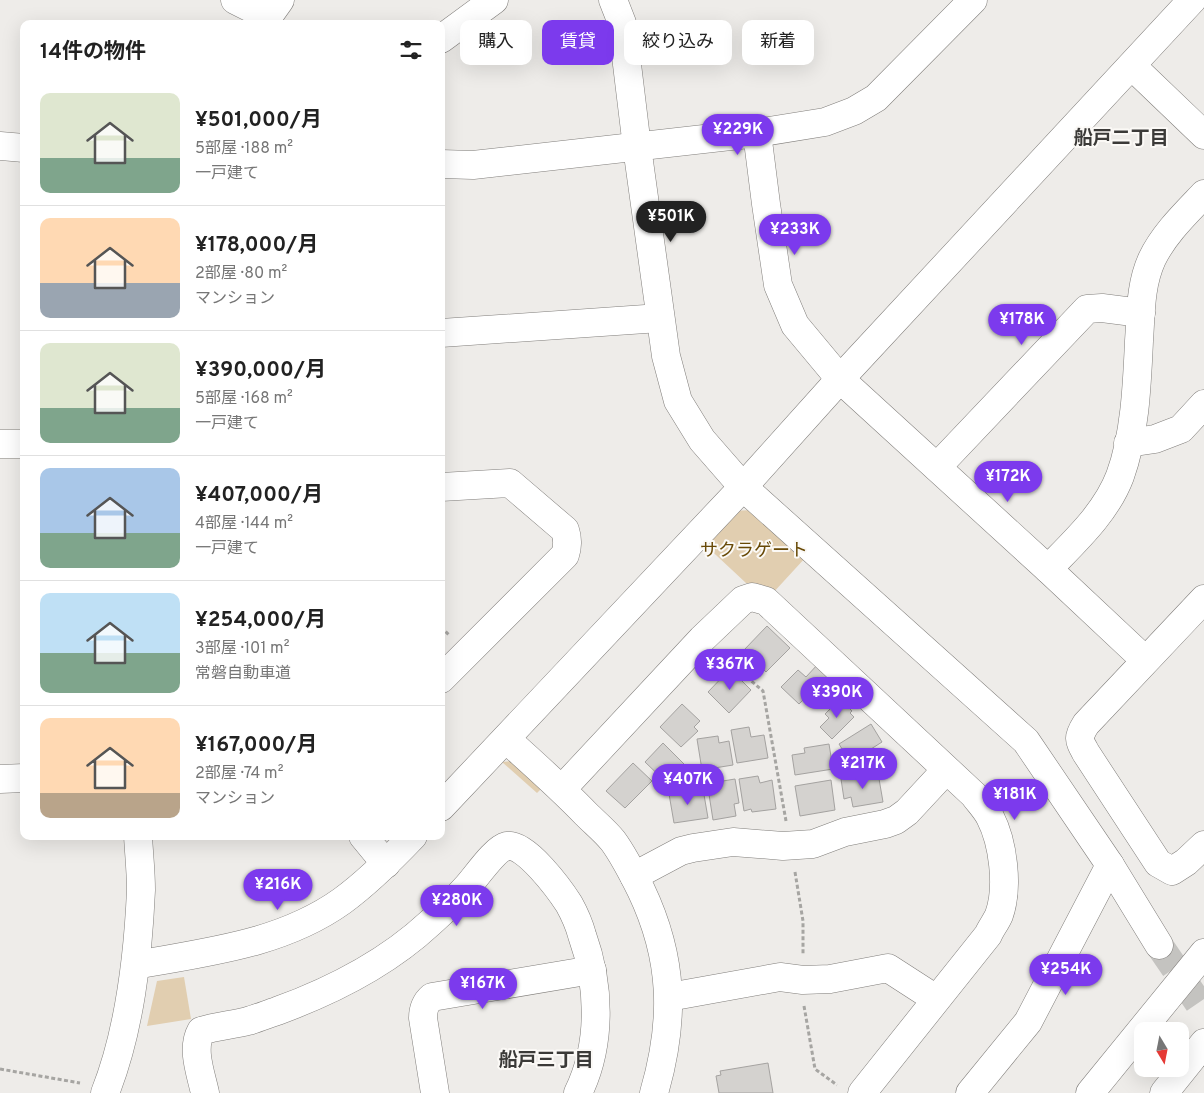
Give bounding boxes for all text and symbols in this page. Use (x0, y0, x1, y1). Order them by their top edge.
chip: 購入 (460, 20, 532, 65)
chip: 賃貸 (542, 20, 614, 65)
chip: 絞り込み (624, 20, 732, 65)
chip: 新着 (742, 20, 814, 65)
icon: filters (397, 36, 425, 64)
text: 14件の物件 (40, 39, 146, 66)
text: ¥501,000/月 (195, 107, 322, 134)
icon: home (80, 113, 140, 173)
pin: ¥229K (703, 114, 773, 156)
text: ¥229K (713, 120, 763, 140)
district label: 船戸二丁目 (1073, 127, 1169, 151)
text: 5部屋 · 188 m² (195, 139, 293, 159)
text: 一戸建て (195, 164, 259, 184)
pin: ¥501K (636, 200, 706, 243)
text: ¥501K (647, 207, 695, 227)
pin: ¥233K (760, 214, 830, 256)
text: ¥233K (770, 220, 820, 240)
text: ¥178,000/月 (195, 232, 318, 259)
icon: home (80, 238, 140, 298)
text: 2部屋 · 80 m² (195, 264, 287, 284)
text: マンション (195, 289, 275, 309)
pin: ¥178K (987, 304, 1057, 346)
text: ¥178K (999, 310, 1045, 330)
text: ¥390,000/月 (195, 357, 326, 384)
icon: home (80, 363, 140, 423)
text: 5部屋 · 168 m² (195, 389, 293, 409)
text: 一戸建て (195, 414, 259, 434)
pin: ¥172K (973, 460, 1043, 503)
text: ¥172K (985, 467, 1031, 487)
text: ¥407,000/月 (195, 482, 323, 509)
icon: home (80, 488, 140, 548)
text: 4部屋 · 144 m² (195, 514, 293, 534)
text: 一戸建て (195, 539, 259, 559)
park label: サクラゲート (700, 540, 808, 563)
text: ¥254,000/月 (195, 607, 326, 634)
icon: home (80, 613, 140, 673)
text: 3部屋 · 101 m² (195, 639, 289, 659)
pin: ¥367K (695, 648, 765, 691)
text: ¥367K (705, 655, 755, 675)
text: 常磐自動車道 (195, 664, 291, 684)
pin: ¥390K (802, 676, 872, 719)
text: ¥390K (811, 683, 863, 703)
text: ¥167,000/月 (195, 732, 317, 759)
icon: home (80, 738, 140, 798)
pin: ¥217K (828, 748, 898, 790)
text: ¥217K (840, 754, 886, 774)
text: 2部屋 · 74 m² (195, 764, 283, 784)
pin: ¥407K (653, 764, 723, 806)
text: ¥407K (663, 770, 713, 790)
pin: ¥181K (980, 778, 1050, 821)
text: ¥181K (993, 785, 1037, 805)
text: マンション (195, 789, 275, 809)
pin: ¥216K (243, 868, 313, 911)
text: ¥216K (254, 875, 302, 895)
pin: ¥280K (422, 884, 492, 927)
text: ¥280K (431, 891, 483, 911)
pin: ¥254K (1031, 954, 1101, 996)
text: ¥254K (1040, 960, 1092, 980)
pin: ¥167K (448, 968, 518, 1010)
text: ¥167K (460, 974, 506, 994)
north arrow (1134, 1022, 1189, 1078)
map controls (1134, 1022, 1189, 1077)
district label: 船戸三丁目 (498, 1049, 594, 1073)

